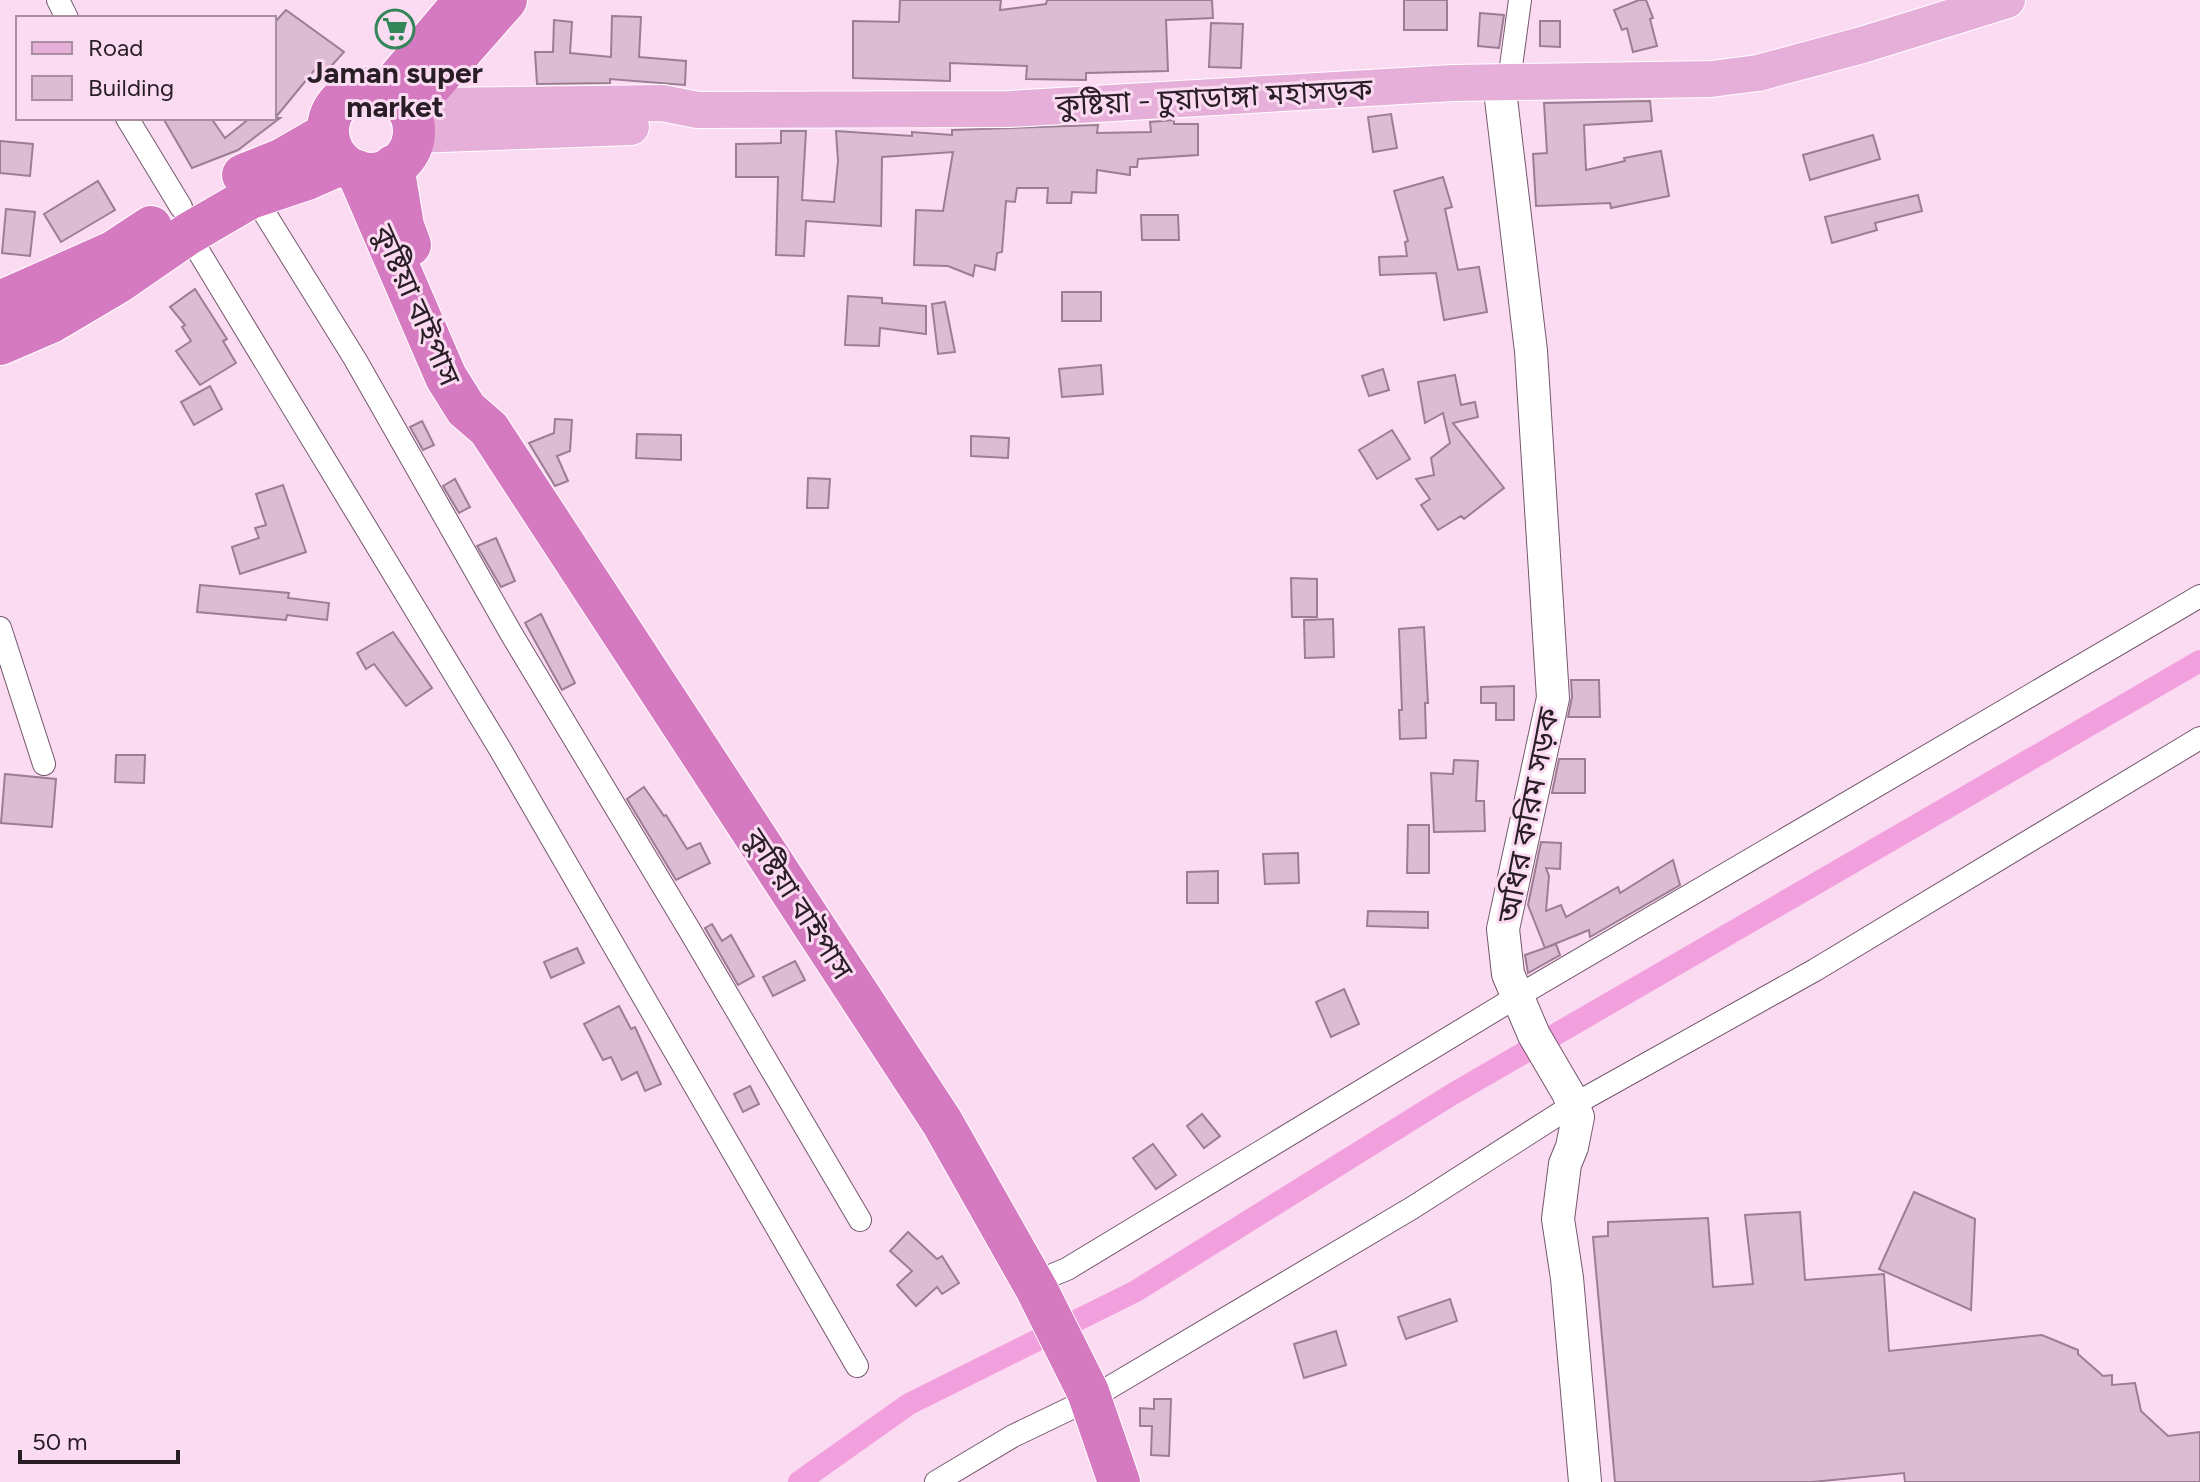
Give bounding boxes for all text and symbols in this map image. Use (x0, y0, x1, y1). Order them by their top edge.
supermarket icon: Jaman super market (374, 8, 416, 50)
legend (16, 16, 276, 120)
text: Road (88, 33, 143, 62)
place label: Jaman super market (307, 54, 483, 125)
street label: কুষ্টিয়া - চুয়াডাঙ্গা মহাসড়ক (1054, 70, 1374, 125)
text: Building (88, 73, 174, 102)
street label: কুষ্টিয়া বাইপাস (365, 218, 469, 392)
street label: অধির করিম সড়ক (1489, 704, 1567, 927)
street label: কুষ্টিয়া বাইপাস (736, 821, 862, 987)
scale bar (20, 1414, 178, 1464)
text: 50 m (32, 1427, 88, 1456)

